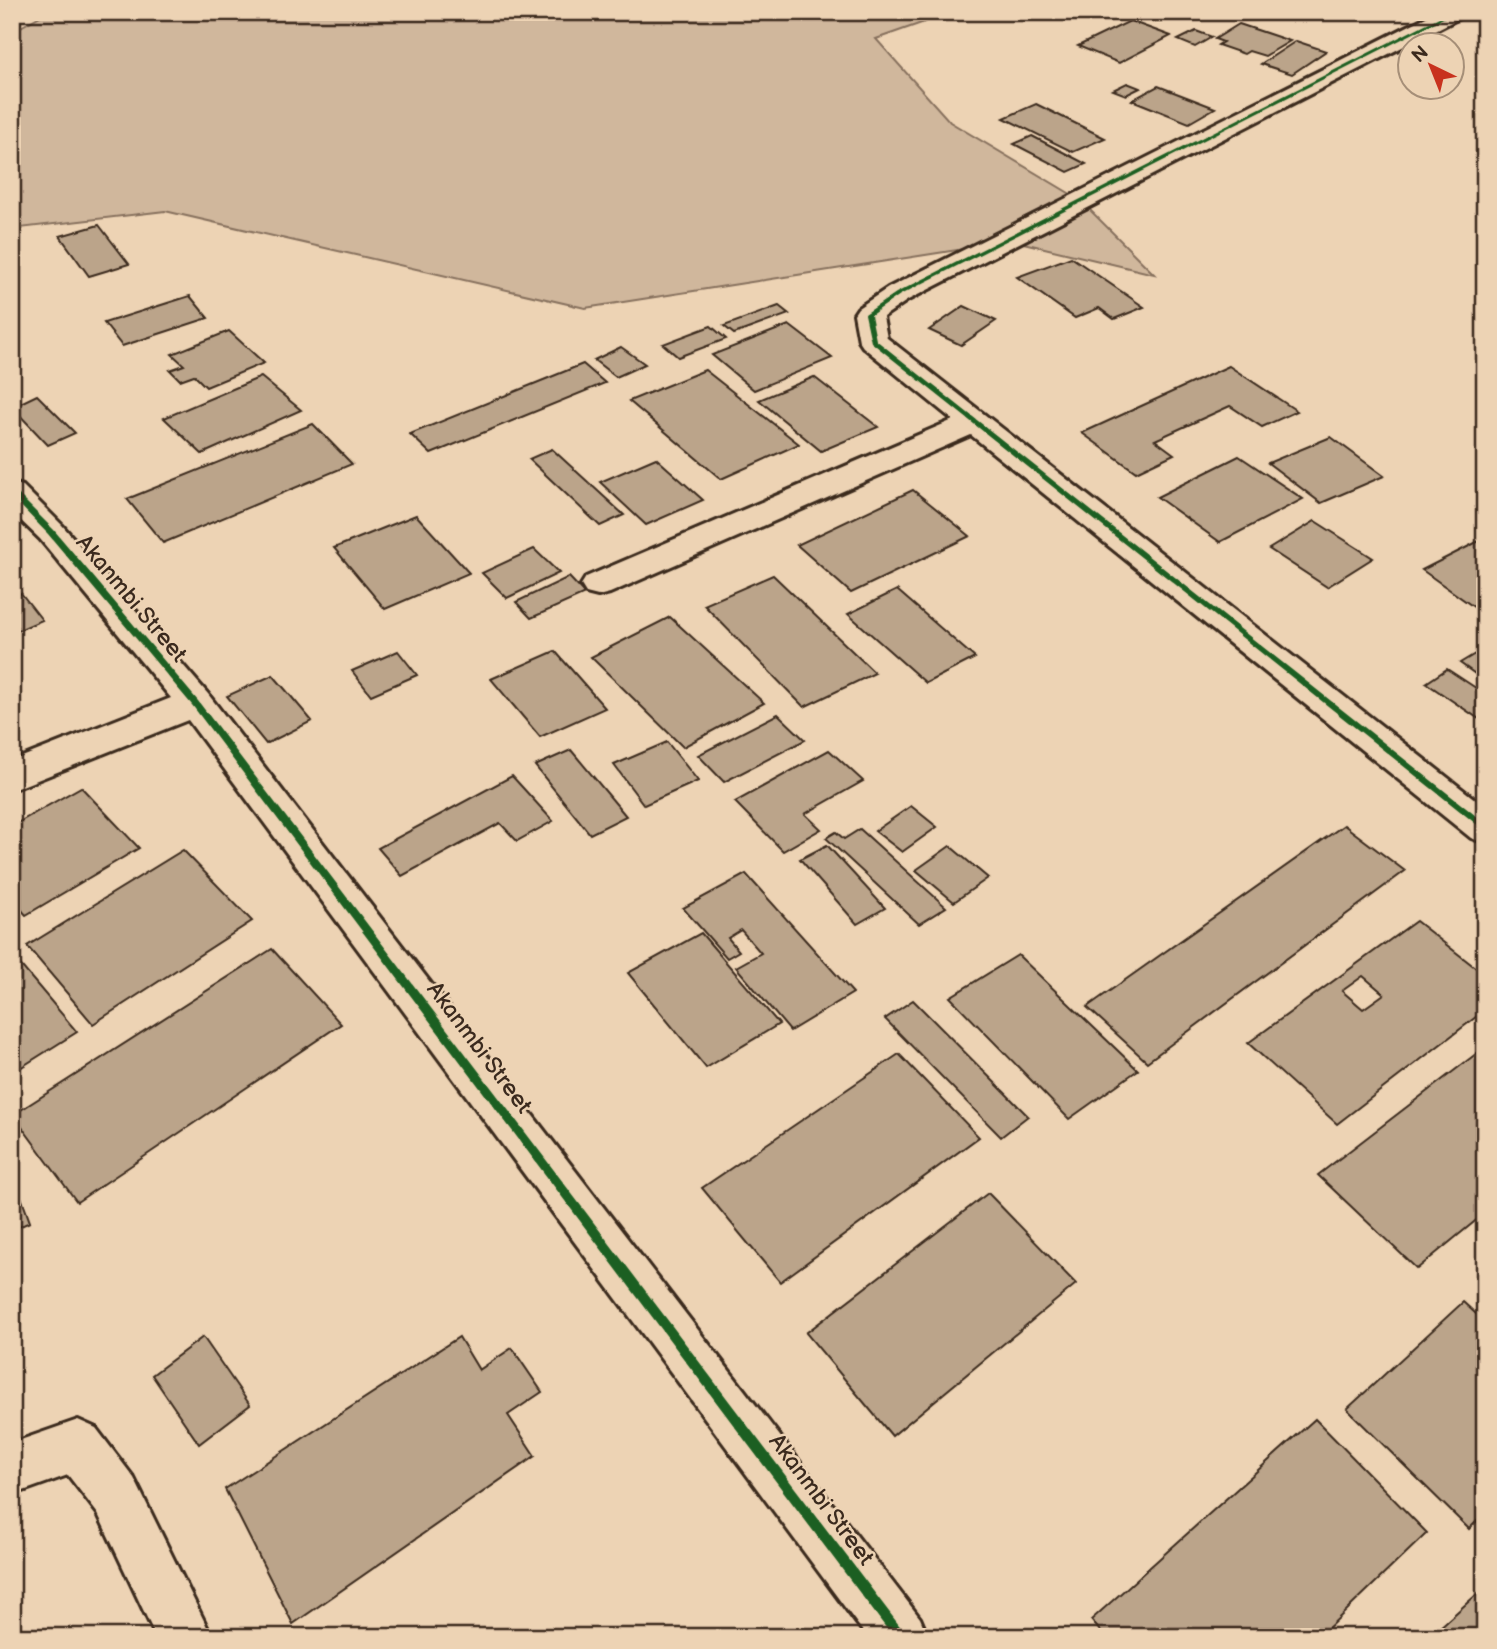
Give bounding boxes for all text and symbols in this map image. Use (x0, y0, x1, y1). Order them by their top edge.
north arrow (1396, 32, 1466, 102)
text: N (1407, 41, 1433, 68)
street label: Akanmbi Street (70, 529, 193, 668)
street label: Akanmbi Street (421, 976, 538, 1119)
street label: Akanmbi Street (763, 1428, 880, 1571)

